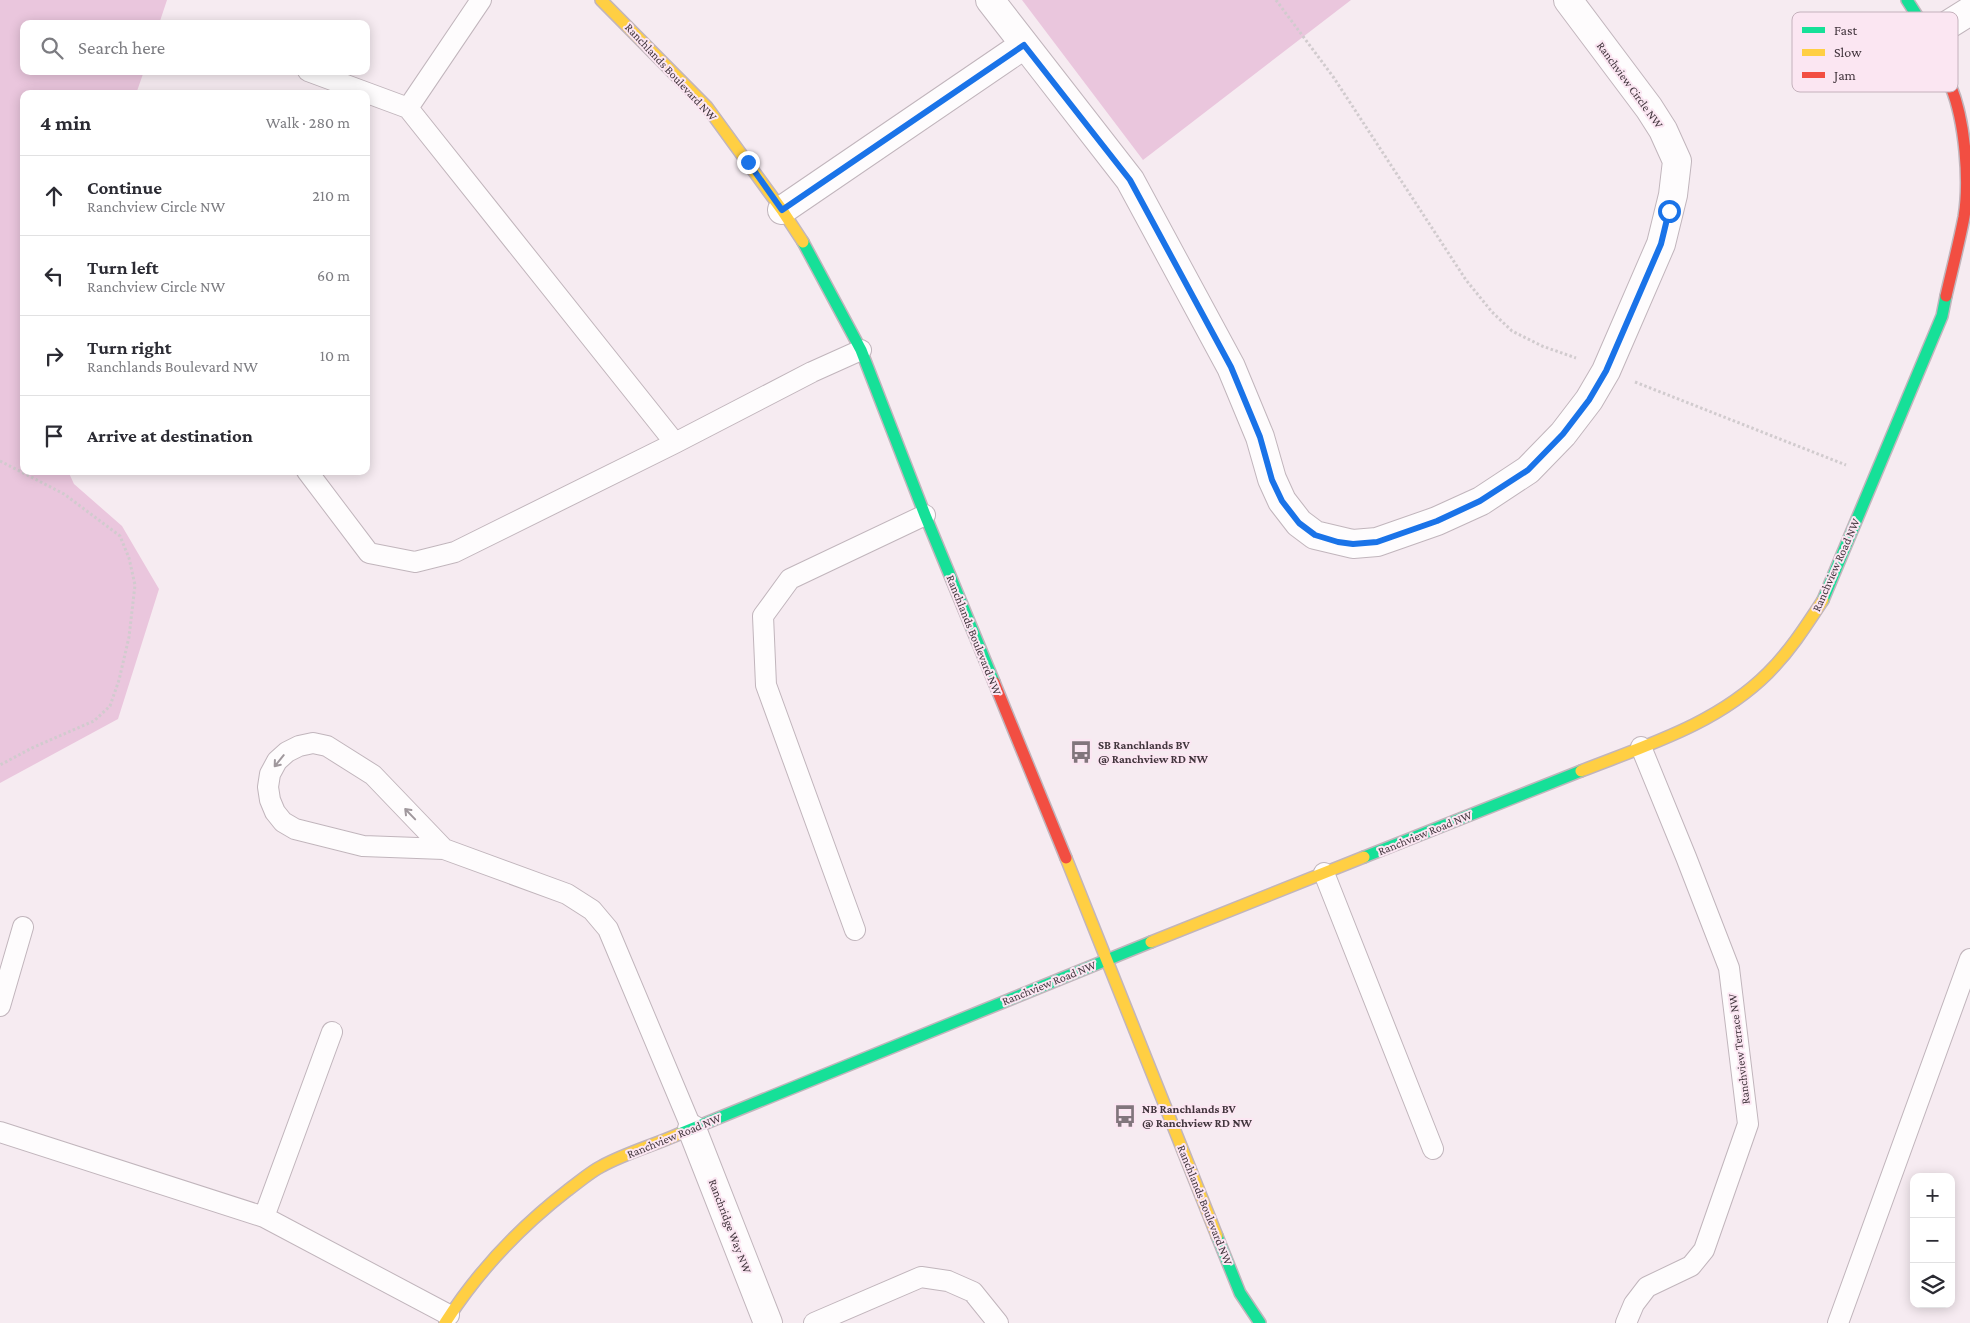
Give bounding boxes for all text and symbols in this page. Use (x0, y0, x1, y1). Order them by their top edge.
legend (1792, 12, 1958, 92)
search box (20, 20, 370, 75)
street label: Ranchlands Boulevard NW (622, 20, 720, 124)
text: Fast (1834, 22, 1858, 38)
icon: search (38, 34, 66, 62)
text: Search here (78, 37, 165, 58)
street label: Ranchview Circle NW (1594, 39, 1666, 131)
text: Slow (1834, 44, 1862, 60)
text: Jam (1832, 67, 1856, 83)
text: 4 min (40, 111, 91, 135)
text: Walk · 280 m (266, 114, 350, 131)
route end (737, 151, 760, 174)
text: Continue (87, 177, 162, 198)
icon: ahead (40, 182, 68, 210)
text: 210 m (312, 187, 350, 204)
text: Ranchview Circle NW (87, 198, 225, 215)
route start (1658, 200, 1681, 223)
text: Turn left (87, 257, 159, 278)
icon: left (40, 262, 68, 290)
text: 60 m (317, 267, 350, 284)
text: Ranchview Circle NW (87, 278, 225, 295)
text: Turn right (87, 337, 172, 358)
icon: right (40, 342, 68, 370)
text: 10 m (320, 347, 350, 364)
text: Ranchlands Boulevard NW (87, 358, 258, 375)
icon: arrive (40, 422, 68, 450)
text: Arrive at destination (87, 425, 253, 446)
street label: Ranchview Road NW (1809, 516, 1863, 614)
street label: Ranchlands Boulevard NW (944, 573, 1004, 697)
place label: SB Ranchlands BV @ Ranchview RD NW (1098, 738, 1209, 766)
bus stop icon: SB Ranchlands BV @ Ranchview RD NW (1068, 739, 1094, 765)
one-way arrow (273, 755, 284, 768)
one-way arrow (404, 807, 416, 820)
street label: Ranchview Road NW (1376, 808, 1474, 858)
street label: Ranchview Road NW (1000, 958, 1098, 1008)
street label: Ranchview Terrace NW (1725, 993, 1753, 1105)
place label: NB Ranchlands BV @ Ranchview RD NW (1142, 1102, 1253, 1130)
bus stop icon: NB Ranchlands BV @ Ranchview RD NW (1112, 1103, 1138, 1129)
street label: Ranchview Road NW (625, 1111, 723, 1161)
street label: Ranchlands Boulevard NW (1175, 1143, 1235, 1267)
map controls (1910, 1173, 1955, 1308)
button: + (1910, 1173, 1955, 1218)
street label: Ranchridge Way NW (706, 1177, 754, 1275)
button: − (1910, 1218, 1955, 1263)
button: layers (1910, 1263, 1955, 1308)

